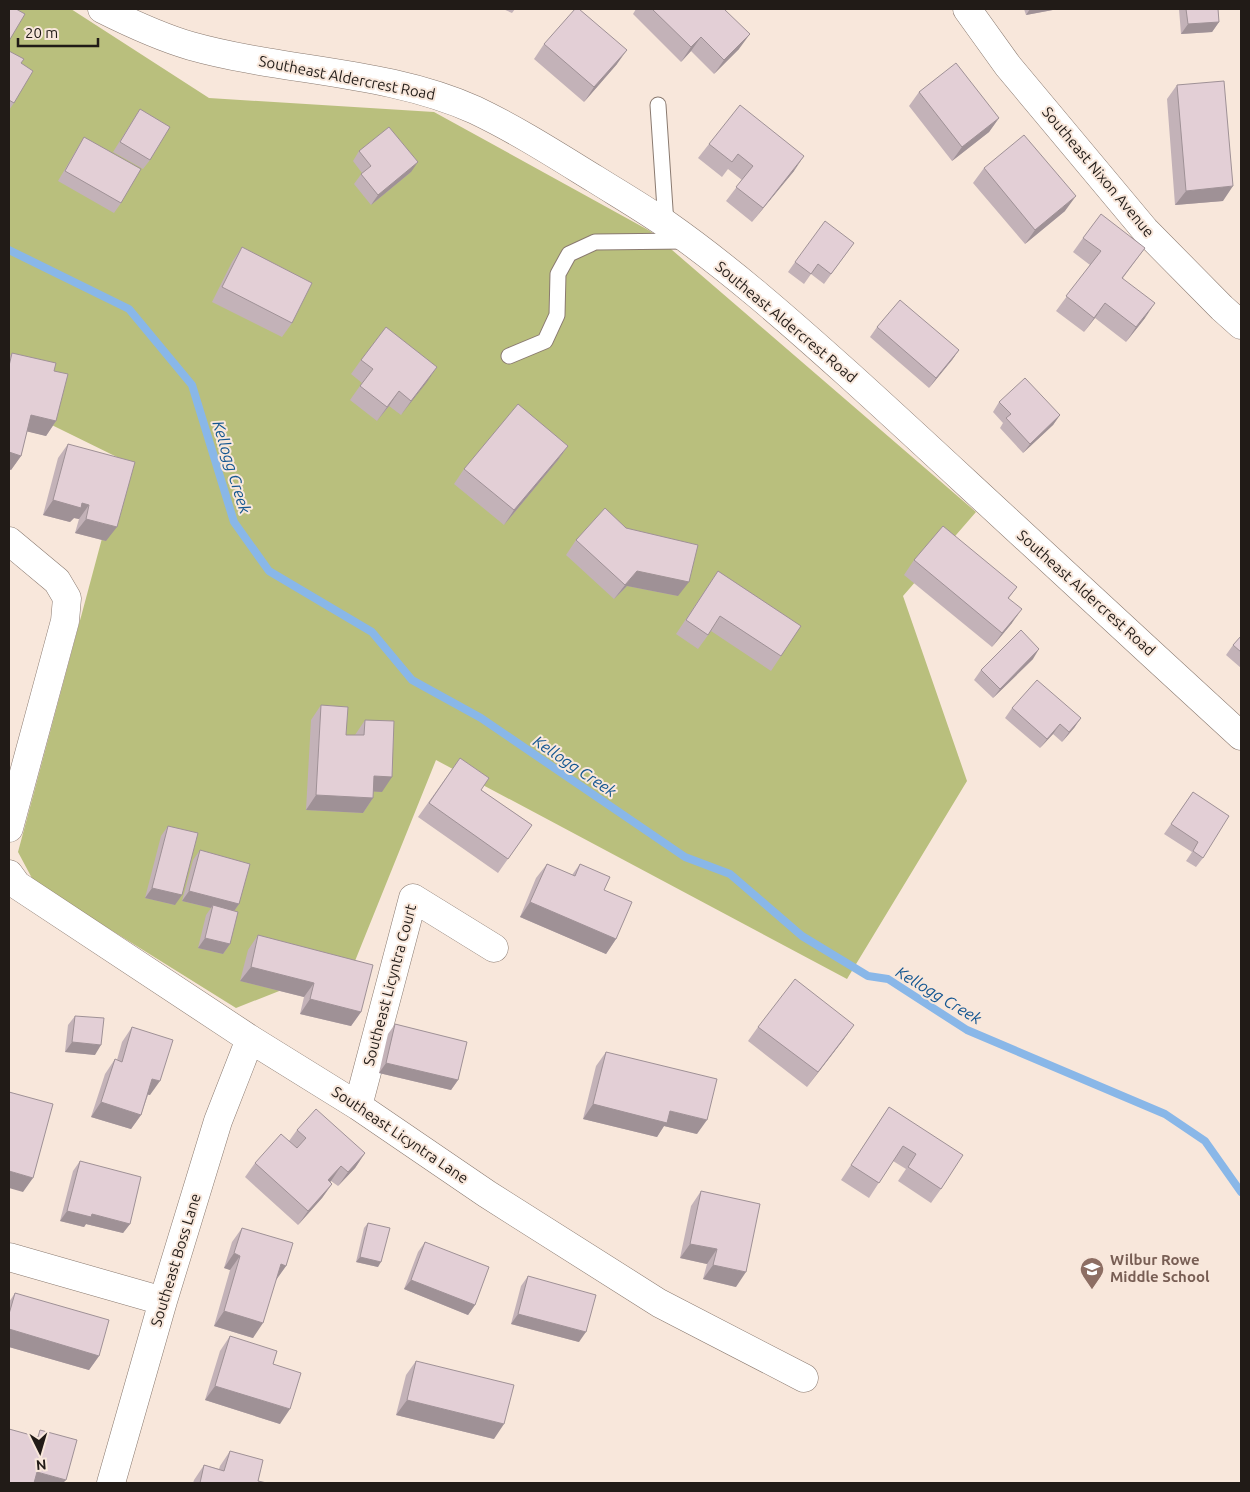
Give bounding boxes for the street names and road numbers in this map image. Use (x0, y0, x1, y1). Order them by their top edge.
street label: Southeast Aldercrest Road (257, 52, 437, 103)
street label: Southeast Nixon Avenue (1039, 103, 1158, 240)
street label: Southeast Aldercrest Road (712, 257, 860, 386)
street label: Southeast Aldercrest Road (1014, 526, 1159, 659)
street label: Southeast Licyntra Court (360, 902, 419, 1067)
street label: Southeast Licyntra Lane (329, 1083, 472, 1187)
street label: Southeast Boss Lane (147, 1191, 204, 1329)

